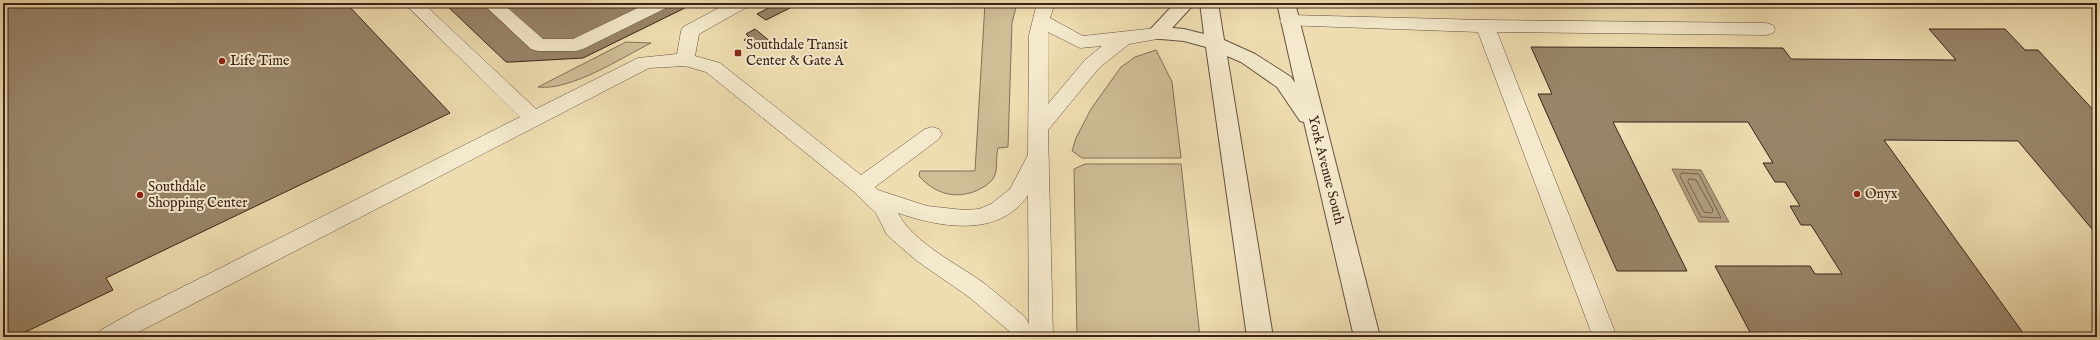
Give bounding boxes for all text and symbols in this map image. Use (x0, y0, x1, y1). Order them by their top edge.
place label: Southdale Transit Center & Gate A (746, 36, 848, 70)
marker: Southdale Transit Center & Gate A (733, 48, 743, 58)
place label: Life Time (230, 52, 290, 70)
marker: Life Time (217, 56, 227, 66)
street label: York Avenue South (1304, 114, 1348, 227)
place label: Southdale Shopping Center (148, 178, 247, 212)
place label: Onyx (1865, 185, 1898, 203)
marker: Onyx (1852, 189, 1862, 199)
marker: Southdale Shopping Center (135, 190, 145, 200)

